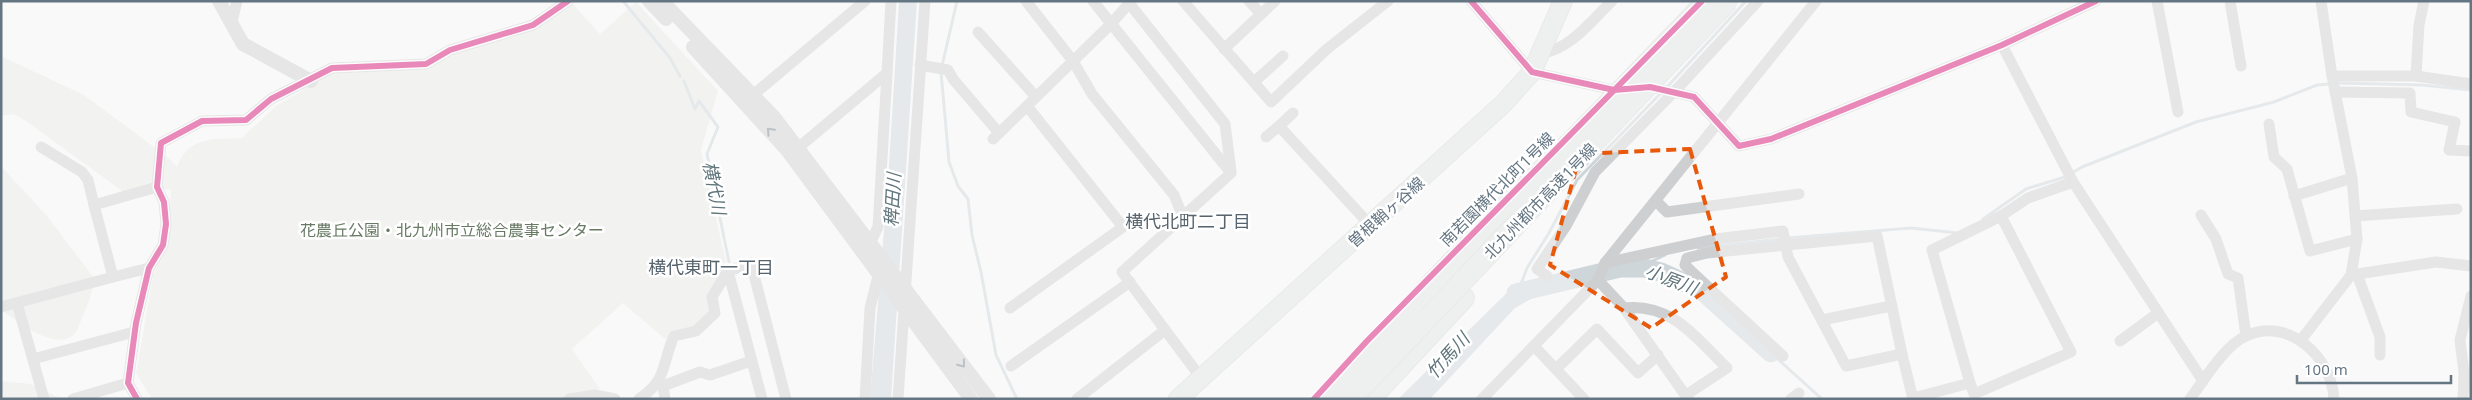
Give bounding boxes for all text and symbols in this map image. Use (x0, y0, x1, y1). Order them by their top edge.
street label: 南若園横代北町1号線 (1435, 127, 1559, 251)
one-way arrow (767, 128, 776, 137)
street label: 北九州都市高速1号線 (1479, 138, 1601, 264)
water label: 横代川 (698, 159, 732, 219)
water label: 稗田川 (879, 170, 906, 228)
street label: 曽根鞘ヶ谷線 (1343, 172, 1429, 252)
district label: 横代北町二丁目 (1125, 209, 1251, 233)
park label: 花農丘公園・北九州市立総合農事センター (300, 219, 604, 241)
district label: 横代東町一丁目 (648, 255, 774, 279)
water label: 小原川 (1642, 258, 1703, 301)
water label: 竹馬川 (1420, 326, 1476, 383)
scale bar (2297, 352, 2451, 384)
one-way arrow (956, 358, 965, 367)
text: 100 m (2304, 359, 2348, 379)

